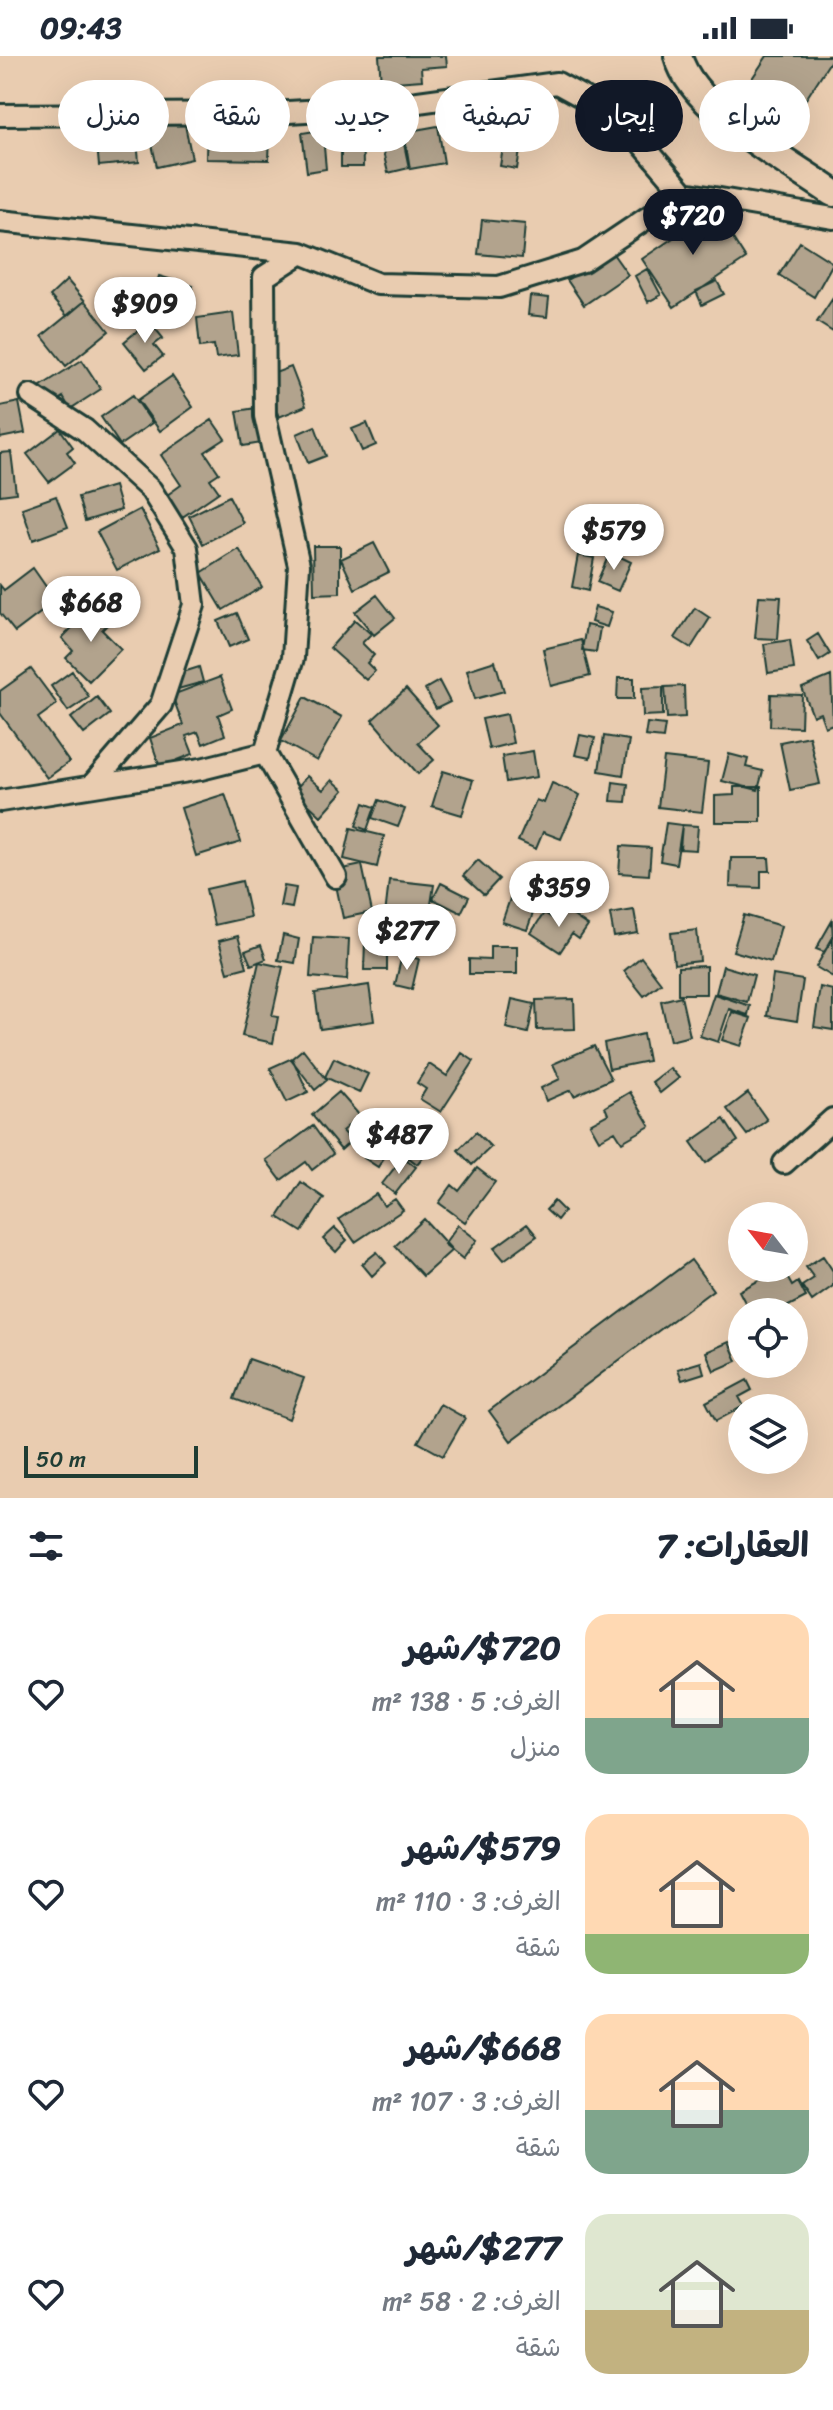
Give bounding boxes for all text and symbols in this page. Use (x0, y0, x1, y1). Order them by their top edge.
text: 09:43 (40, 1, 122, 55)
chip: منزل (58, 80, 169, 152)
chip: شقة (185, 80, 290, 152)
chip: جديد (306, 80, 419, 152)
chip: تصفية (435, 80, 559, 152)
chip: إيجار (575, 80, 683, 152)
chip: شراء (699, 80, 810, 152)
pin: $720 (646, 189, 740, 257)
text: $720 (661, 192, 725, 238)
pin: $909 (98, 277, 192, 345)
text: $909 (112, 280, 178, 326)
pin: $579 (567, 504, 661, 572)
text: $579 (582, 507, 646, 553)
pin: $668 (44, 576, 138, 644)
text: $668 (60, 579, 122, 625)
pin: $359 (512, 861, 606, 929)
text: $359 (527, 864, 591, 910)
pin: $277 (360, 904, 454, 972)
text: $277 (376, 907, 438, 953)
pin: $487 (352, 1108, 446, 1176)
text: $487 (367, 1111, 431, 1157)
north arrow (728, 1202, 808, 1282)
map controls (728, 1202, 808, 1474)
button: locate (728, 1298, 808, 1378)
button: layers (728, 1394, 808, 1474)
text: 50 m (36, 1440, 86, 1479)
scale bar (24, 1442, 198, 1478)
text: العقارات: 7 (657, 1516, 809, 1576)
icon: filters (24, 1524, 68, 1568)
text: $720/شهر (404, 1618, 561, 1678)
icon: home (649, 1646, 745, 1742)
icon: heart (24, 1672, 68, 1716)
text: الغرف: 5 · 138 m² (372, 1678, 561, 1724)
text: منزل (510, 1724, 561, 1770)
text: $579/شهر (404, 1818, 561, 1878)
icon: home (649, 1846, 745, 1942)
icon: heart (24, 1872, 68, 1916)
text: الغرف: 3 · 110 m² (376, 1878, 561, 1924)
text: شقة (516, 1924, 561, 1970)
text: $668/شهر (406, 2018, 561, 2078)
icon: home (649, 2046, 745, 2142)
icon: heart (24, 2072, 68, 2116)
text: الغرف: 3 · 107 m² (372, 2078, 561, 2124)
text: شقة (516, 2124, 561, 2170)
text: $277/شهر (406, 2218, 561, 2278)
icon: home (649, 2246, 745, 2342)
icon: heart (24, 2272, 68, 2316)
text: الغرف: 2 · 58 m² (382, 2278, 561, 2324)
text: شقة (516, 2324, 561, 2370)

